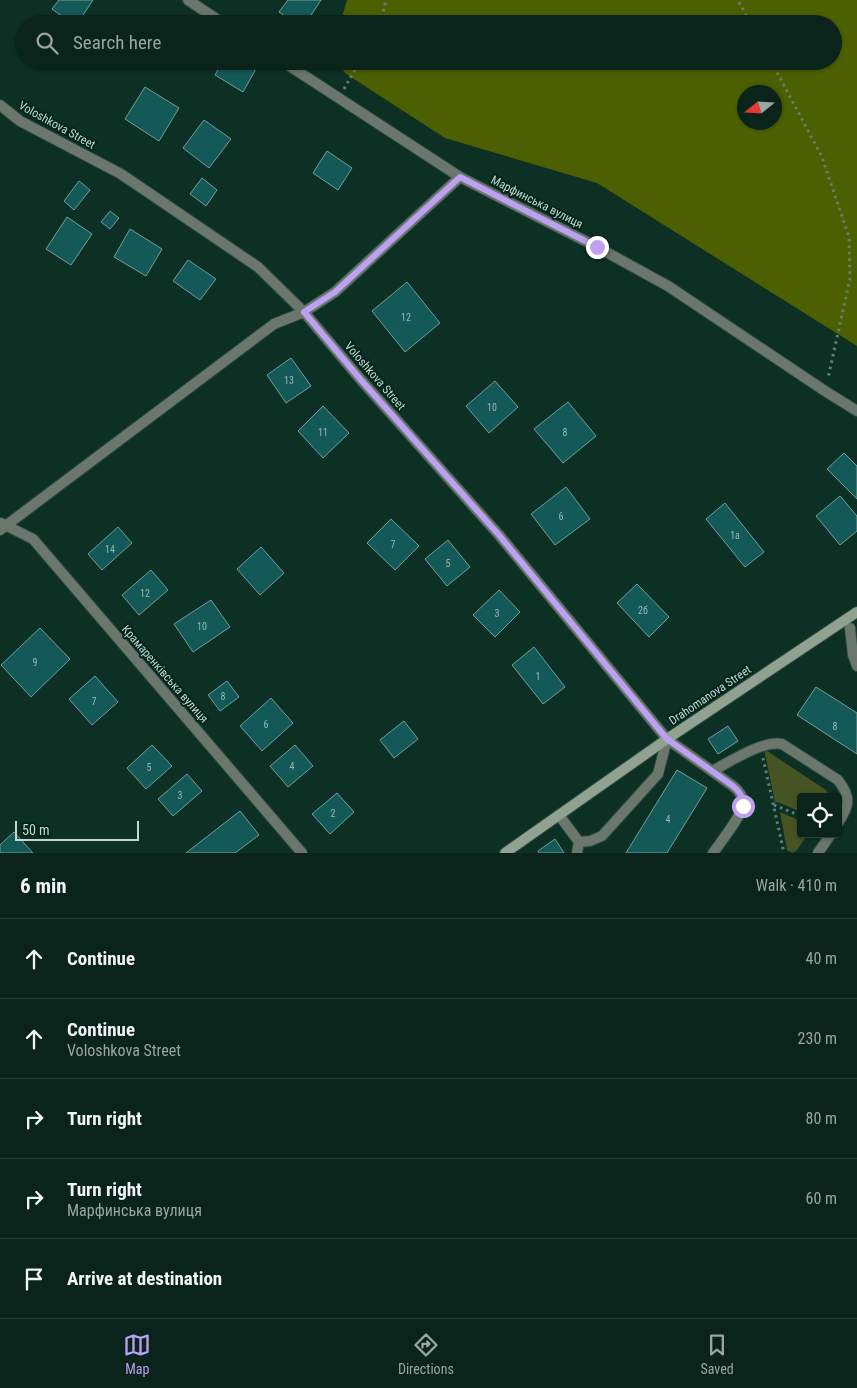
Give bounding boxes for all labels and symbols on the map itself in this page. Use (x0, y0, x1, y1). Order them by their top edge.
north arrow (737, 85, 782, 130)
street label: Voloshkova Street (16, 98, 98, 152)
street label: Марфинська вулиця (489, 173, 585, 231)
route end (586, 236, 609, 259)
house number: 12 (401, 312, 411, 323)
street label: Voloshkova Street (342, 339, 409, 413)
house number: 13 (284, 375, 294, 386)
house number: 10 (487, 402, 497, 413)
house number: 11 (318, 427, 328, 438)
house number: 8 (563, 427, 568, 438)
house number: 6 (559, 511, 564, 522)
house number: 1а (730, 530, 740, 541)
house number: 7 (391, 539, 396, 550)
house number: 14 (105, 544, 115, 555)
house number: 5 (446, 558, 451, 569)
house number: 12 (140, 588, 150, 599)
house number: 2б (638, 605, 648, 616)
house number: 3 (495, 608, 500, 619)
house number: 10 (197, 621, 207, 632)
street label: Крамаренківська вулиця (119, 622, 211, 726)
house number: 9 (33, 657, 38, 668)
street label: Drahomanova Street (666, 662, 754, 728)
house number: 1 (536, 671, 540, 682)
house number: 8 (221, 691, 226, 702)
house number: 7 (92, 696, 97, 707)
house number: 6 (264, 719, 269, 730)
house number: 8 (833, 721, 838, 732)
house number: 4 (290, 761, 295, 772)
house number: 5 (147, 762, 152, 773)
house number: 3 (178, 790, 183, 801)
route start (732, 795, 755, 818)
house number: 2 (331, 808, 336, 819)
house number: 4 (666, 814, 671, 825)
scale bar (15, 818, 139, 841)

